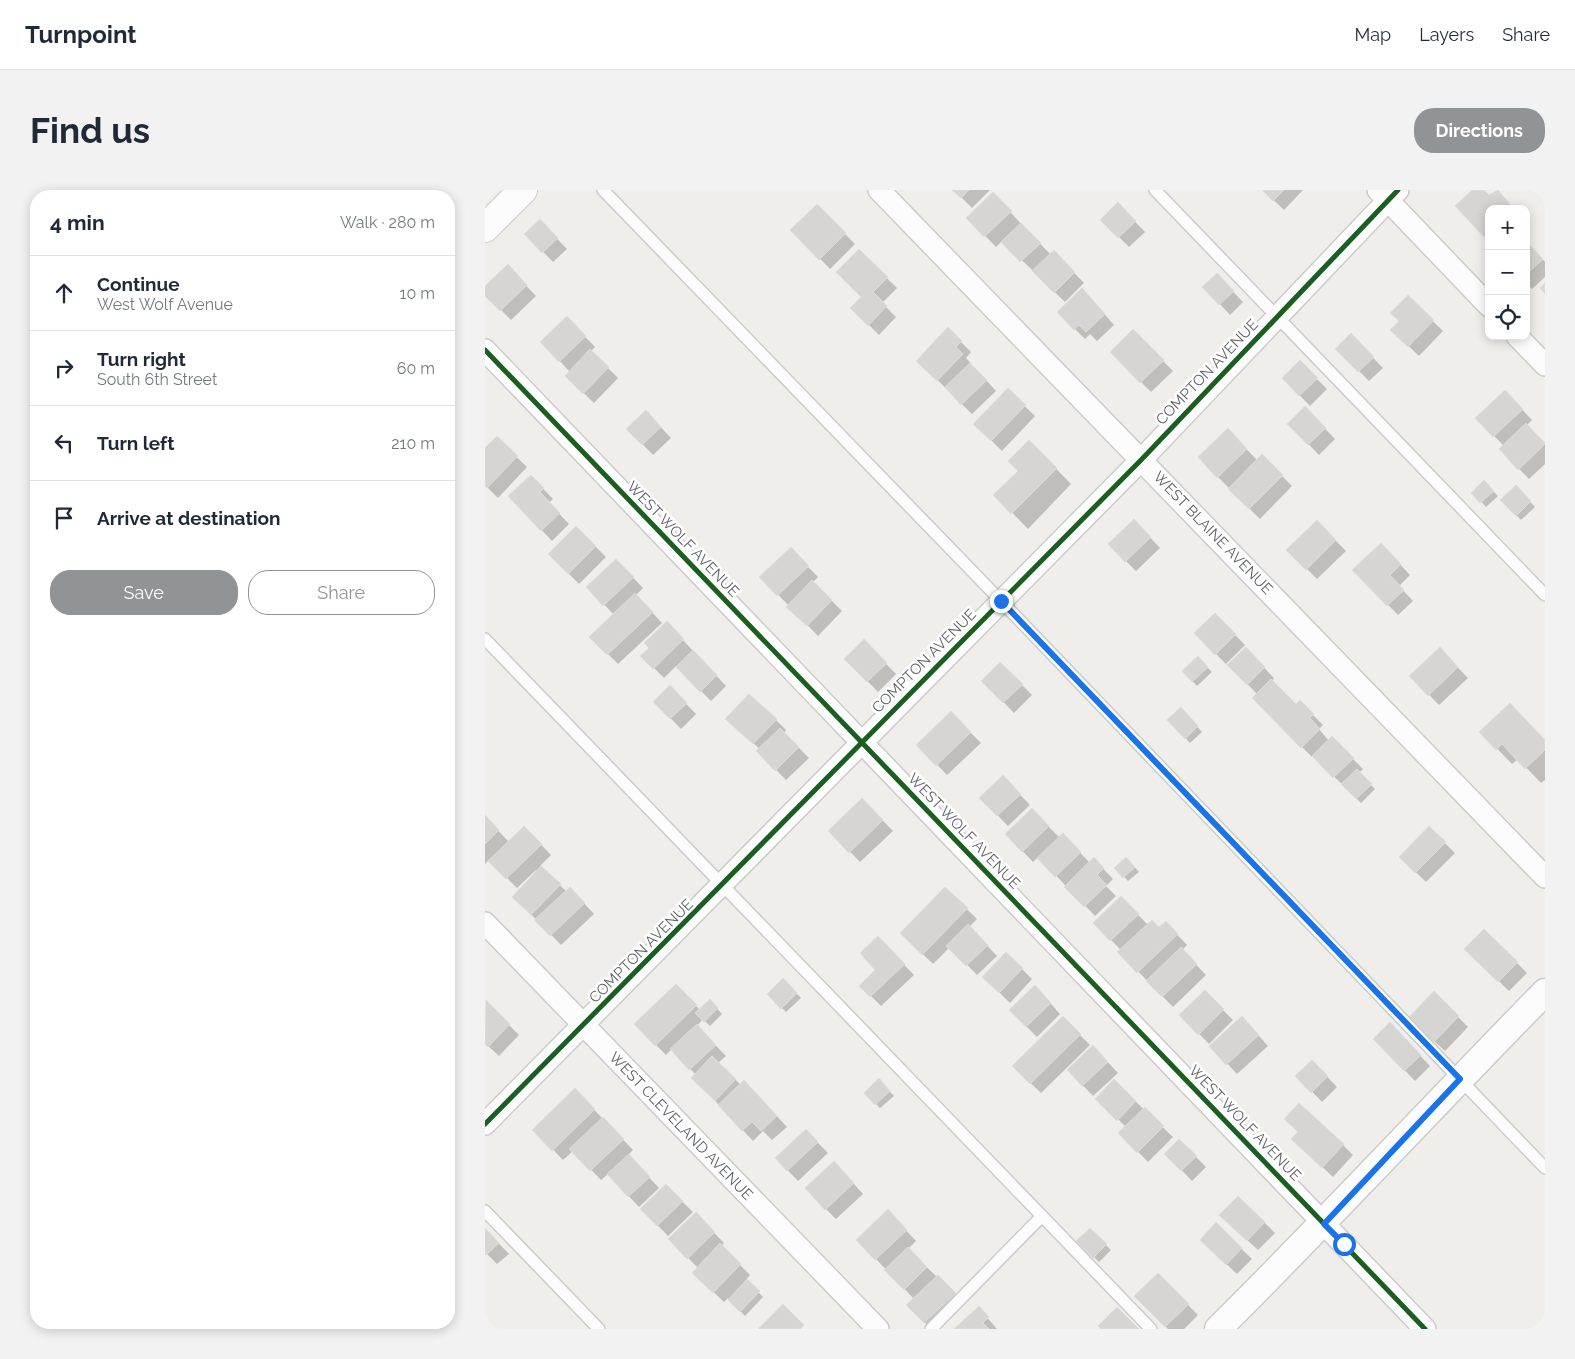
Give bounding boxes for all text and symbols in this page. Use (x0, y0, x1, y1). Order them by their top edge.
text: Turnpoint (25, 20, 137, 49)
text: Map (1355, 24, 1391, 45)
text: Layers (1419, 24, 1474, 45)
text: Share (1502, 24, 1550, 45)
button: Directions (1414, 108, 1545, 153)
text: Find us (30, 110, 150, 151)
map controls (1485, 205, 1530, 340)
button: + (1485, 205, 1530, 250)
text: 4 min (50, 210, 105, 235)
text: Walk · 280 m (340, 213, 435, 232)
button: − (1485, 250, 1530, 295)
text: Continue (97, 273, 180, 295)
icon: ahead (50, 279, 78, 307)
text: 10 m (400, 284, 435, 303)
text: West Wolf Avenue (97, 295, 233, 314)
button: locate (1485, 295, 1530, 340)
street label: COMPTON AVENUE (1152, 316, 1262, 428)
text: Turn right (97, 348, 186, 370)
icon: right (50, 354, 78, 382)
text: 60 m (397, 359, 435, 378)
text: South 6th Street (97, 370, 217, 389)
icon: left (50, 429, 78, 457)
text: Turn left (97, 432, 174, 454)
text: 210 m (391, 434, 435, 453)
street label: WEST BLAINE AVENUE (1150, 468, 1276, 598)
street label: WEST WOLF AVENUE (623, 477, 743, 601)
icon: arrive (50, 504, 78, 532)
text: Arrive at destination (97, 507, 281, 529)
button: Save (50, 570, 238, 615)
button: Share (248, 570, 435, 615)
route end (990, 590, 1013, 613)
street label: COMPTON AVENUE (868, 605, 980, 717)
street label: WEST WOLF AVENUE (904, 769, 1024, 893)
street label: COMPTON AVENUE (585, 895, 697, 1007)
street label: WEST CLEVELAND AVENUE (605, 1048, 757, 1204)
street label: WEST WOLF AVENUE (1185, 1061, 1305, 1185)
route start (1333, 1233, 1356, 1256)

